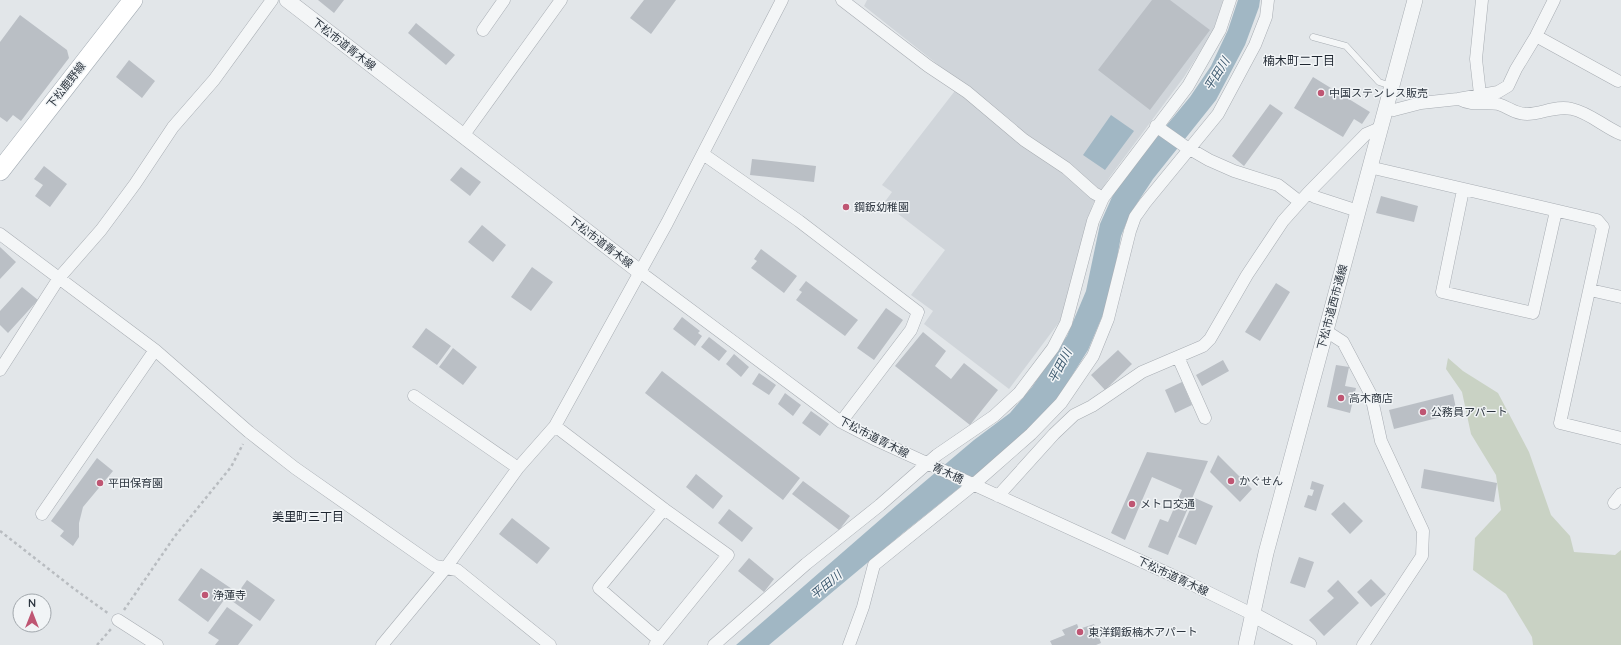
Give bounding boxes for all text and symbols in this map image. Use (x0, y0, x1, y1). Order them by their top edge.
street label: 下松市道青木線 (309, 15, 379, 73)
water label: 平田川 (1201, 53, 1234, 93)
district label: 楠木町二丁目 (1263, 53, 1335, 68)
street label: 下松鹿野線 (44, 59, 88, 111)
place label: 中国ステンレス販売 (1329, 86, 1428, 100)
marker: 中国ステンレス販売 (1316, 88, 1326, 98)
place label: 鋼鈑幼稚園 (854, 200, 909, 214)
marker: 鋼鈑幼稚園 (841, 202, 851, 212)
street label: 下松市道青木線 (566, 213, 636, 271)
street label: 下松市道西市通線 (1314, 263, 1350, 351)
water label: 平田川 (1044, 345, 1076, 385)
place label: 高木商店 (1349, 391, 1393, 405)
marker: 高木商店 (1336, 393, 1346, 403)
place label: 公務員アパート (1431, 405, 1508, 419)
marker: 公務員アパート (1418, 407, 1428, 417)
street label: 下松市道青木線 (837, 413, 911, 461)
street label: 青木橋 (930, 460, 966, 486)
place label: かぐせん (1239, 474, 1283, 488)
place label: 平田保育園 (108, 476, 163, 490)
marker: かぐせん (1226, 476, 1236, 486)
marker: 平田保育園 (95, 478, 105, 488)
place label: メトロ交通 (1140, 497, 1195, 511)
marker: メトロ交通 (1127, 499, 1137, 509)
district label: 美里町三丁目 (272, 509, 344, 524)
street label: 下松市道青木線 (1135, 553, 1211, 599)
water label: 平田川 (807, 566, 846, 602)
place label: 浄蓮寺 (213, 588, 246, 602)
marker: 浄蓮寺 (200, 590, 210, 600)
north arrow (12, 593, 52, 633)
text: N (28, 596, 36, 610)
place label: 東洋鋼鈑楠木アパート (1088, 625, 1198, 639)
marker: 東洋鋼鈑楠木アパート (1075, 627, 1085, 637)

